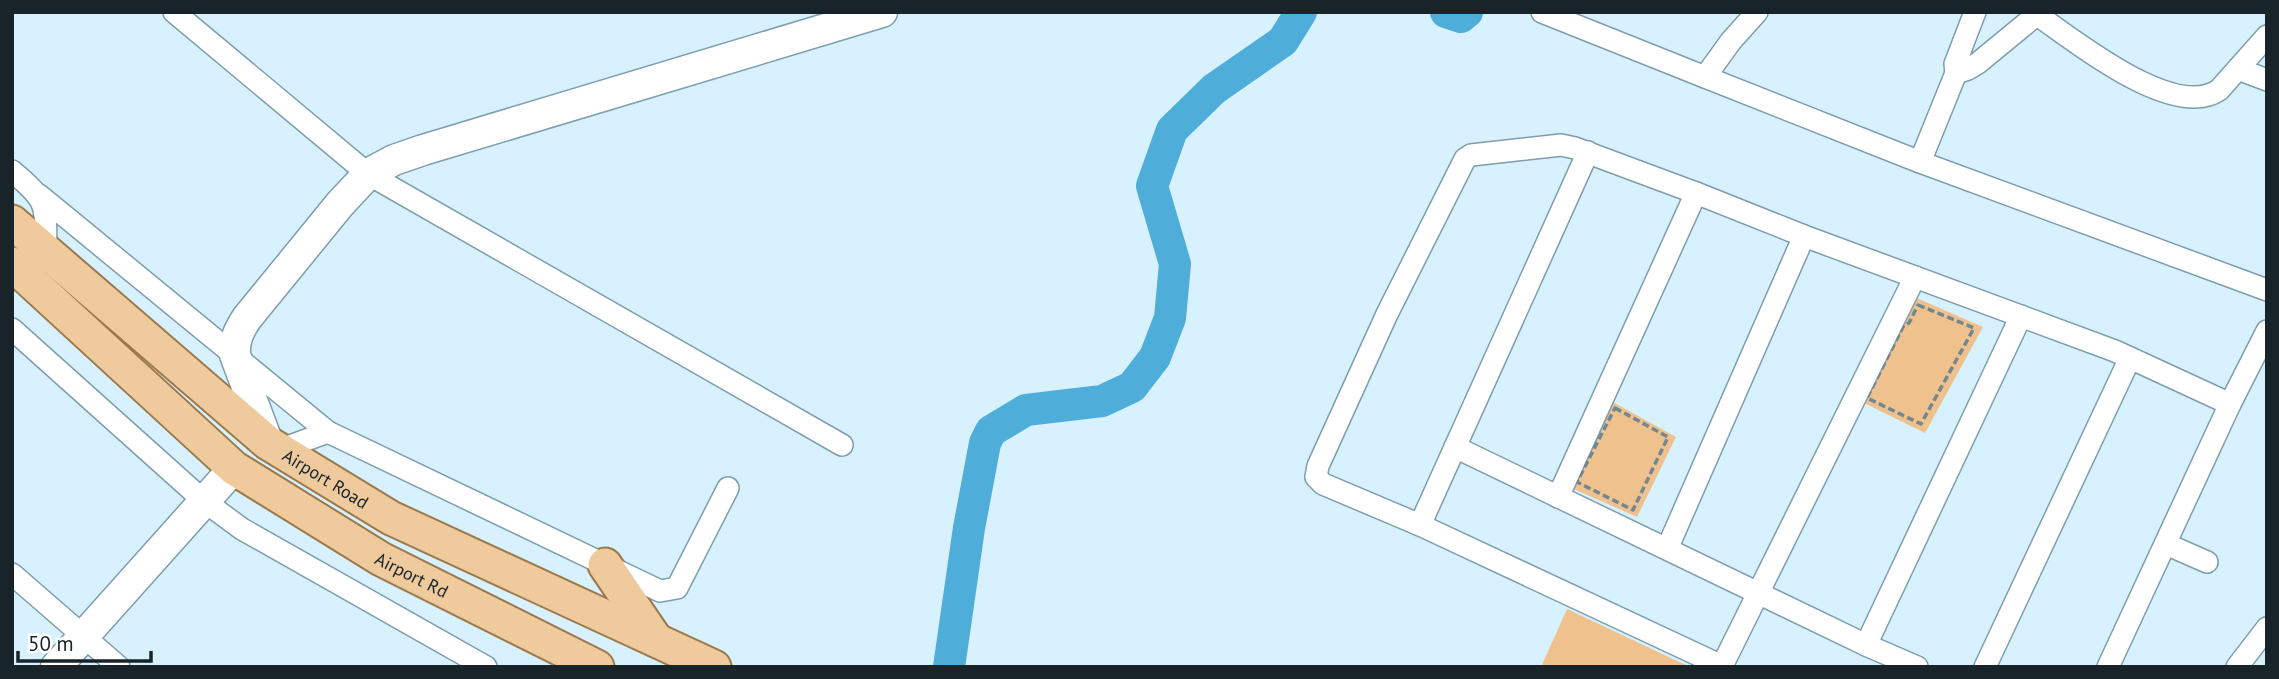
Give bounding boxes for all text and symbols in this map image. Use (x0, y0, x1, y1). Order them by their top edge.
street label: Airport Road (279, 443, 373, 513)
street label: Airport Rd (372, 547, 452, 602)
scale bar (18, 620, 150, 664)
text: 50 m (28, 630, 74, 657)

